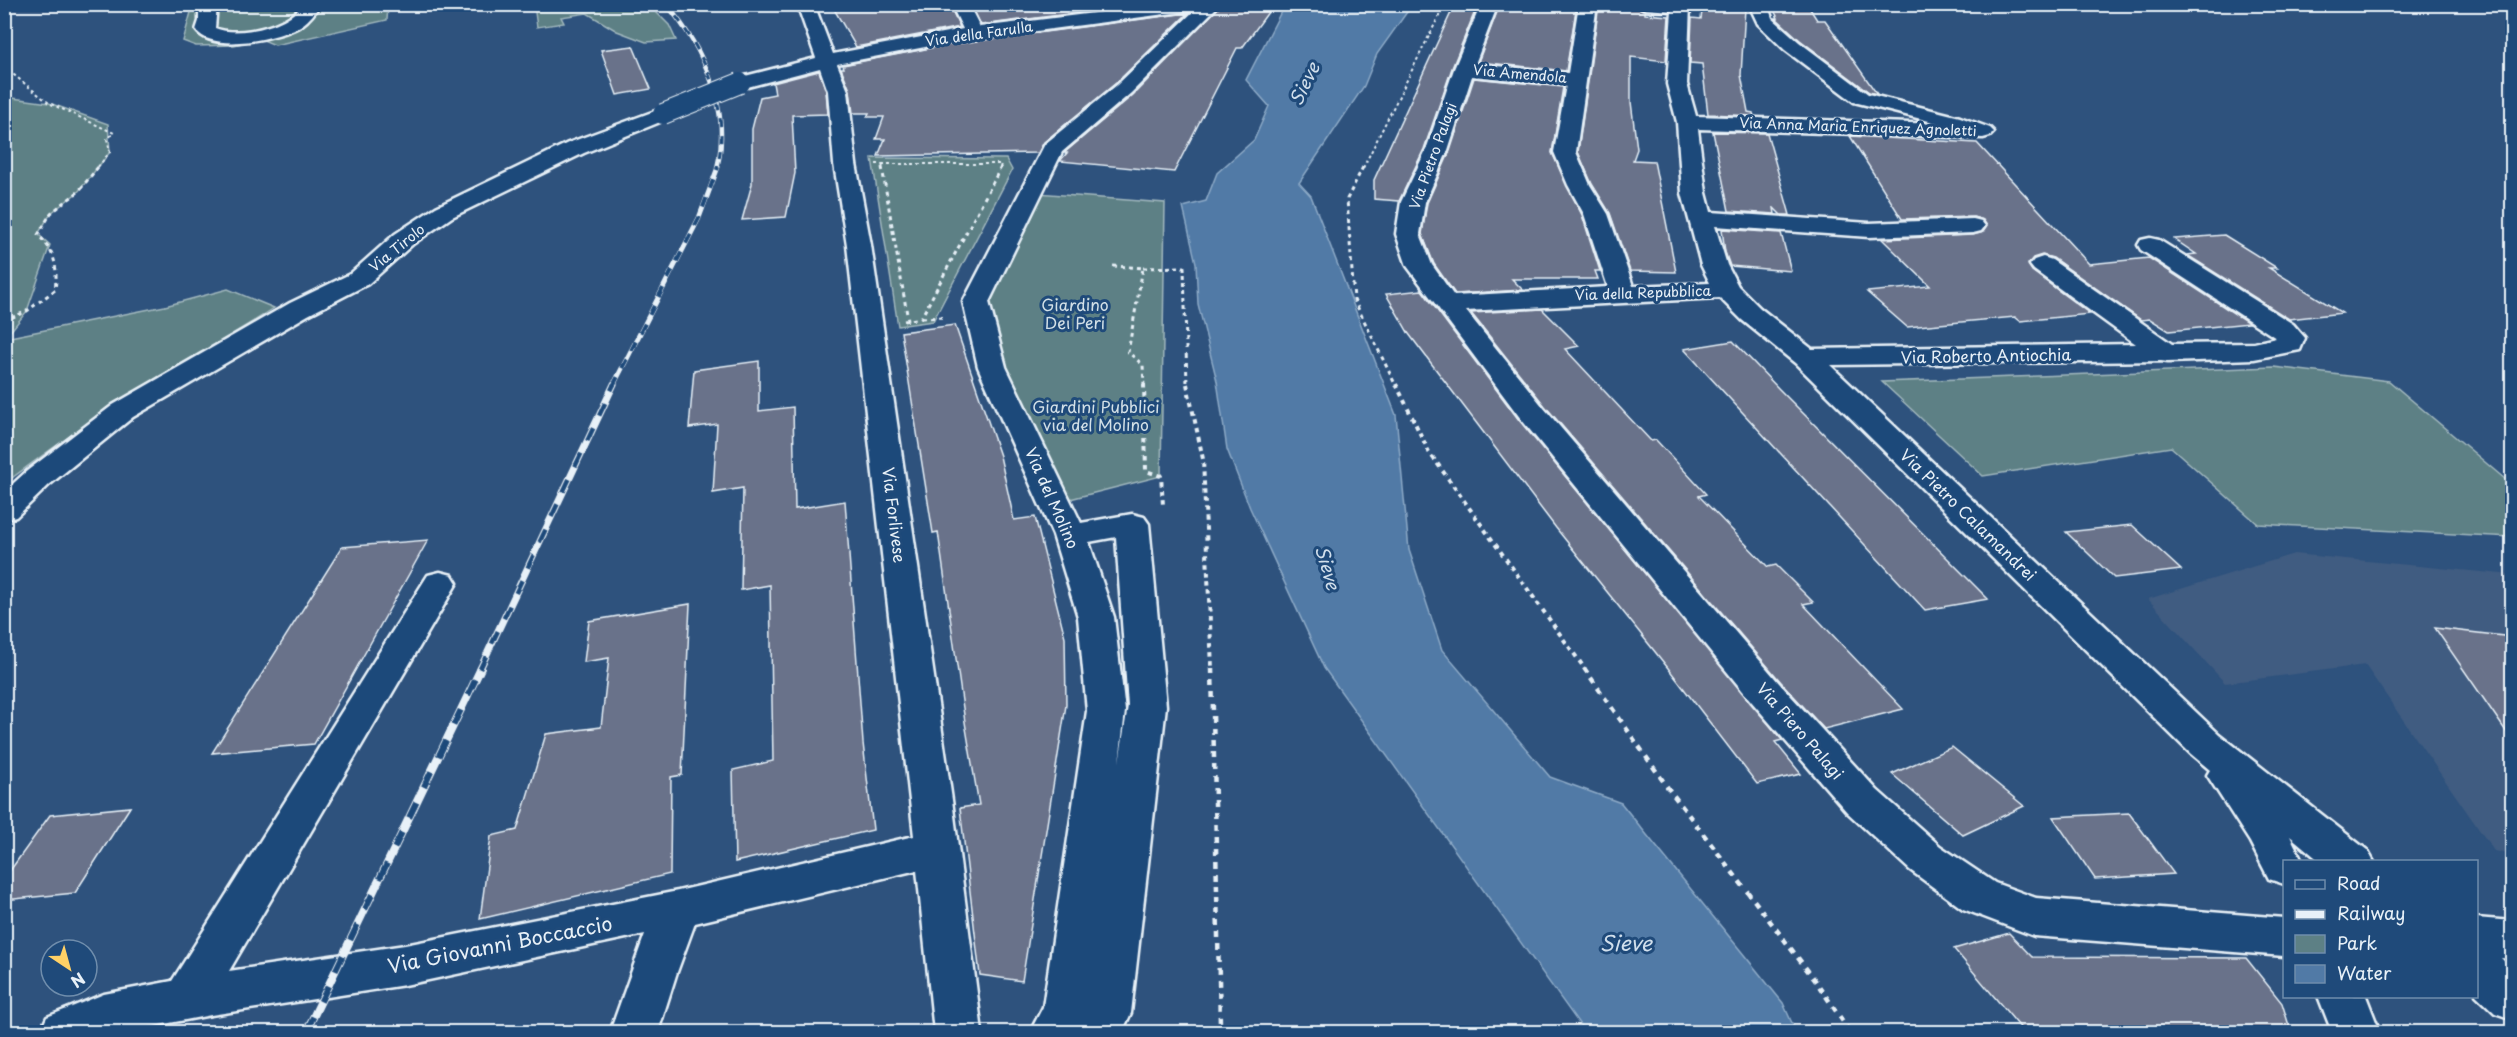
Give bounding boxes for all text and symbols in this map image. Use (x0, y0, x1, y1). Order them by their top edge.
street label: Via della Farulla (924, 16, 1034, 51)
water label: Sieve (1282, 56, 1326, 110)
street label: Via Amendola (1472, 59, 1568, 88)
street label: Via Pietro Palagi (1403, 99, 1462, 212)
street label: Via Anna Maria Enriquez Agnoletti (1739, 112, 1977, 141)
street label: Via Tirolo (364, 218, 429, 277)
street label: Via della Repubblica (1575, 280, 1712, 305)
park label: Giardino Dei Peri (1041, 292, 1109, 334)
street label: Via Roberto Antiochia (1901, 342, 2072, 368)
park label: Giardini Pubblici via del Molino (1032, 394, 1160, 436)
street label: Via del Molino (1020, 443, 1086, 552)
street label: Via Pietro Calamandrei (1895, 443, 2042, 586)
street label: Via Forlivese (877, 466, 913, 564)
water label: Sieve (1309, 542, 1348, 594)
street label: Via Piero Palagi (1752, 677, 1850, 784)
legend (2283, 860, 2478, 998)
text: Road (2337, 869, 2381, 896)
text: Railway (2337, 899, 2405, 926)
street label: Via Giovanni Boccaccio (385, 907, 615, 981)
water label: Sieve (1600, 926, 1654, 958)
text: Park (2337, 929, 2377, 956)
north arrow (39, 938, 99, 998)
text: Water (2337, 959, 2392, 986)
text: N (66, 968, 91, 994)

